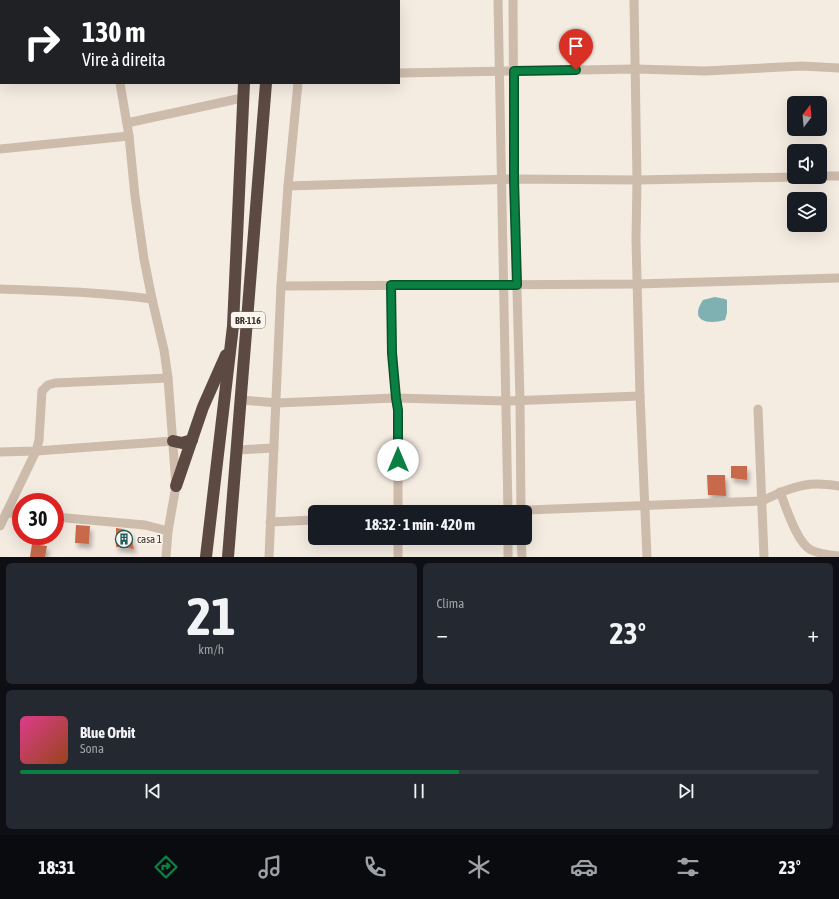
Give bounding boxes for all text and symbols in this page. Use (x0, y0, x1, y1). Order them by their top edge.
icon: right (16, 16, 68, 68)
text: 130 m (82, 16, 145, 48)
pin (559, 29, 593, 70)
icon: arrive (565, 35, 587, 57)
text: Vire à direita (82, 49, 166, 70)
north arrow (787, 96, 827, 136)
map controls (787, 96, 827, 232)
button: sound (787, 144, 827, 184)
button: layers (787, 192, 827, 232)
road number: BR-116 (231, 312, 265, 328)
position arrow (377, 439, 419, 481)
speed limit sign: 30 (12, 493, 64, 545)
text: 18:32 · 1 min · 420 m (365, 516, 475, 533)
building icon: casa 1 (114, 529, 134, 549)
place label: casa 1 (137, 533, 162, 545)
text: 21 (187, 586, 236, 646)
text: Clima (437, 596, 464, 611)
text: 23° (610, 616, 646, 650)
text: − (437, 621, 448, 647)
text: + (808, 621, 819, 647)
text: km/h (198, 642, 224, 657)
text: Blue Orbit (80, 724, 135, 741)
text: Sona (80, 741, 104, 756)
icon: previous (142, 780, 164, 802)
icon: pause (408, 780, 430, 802)
icon: next (675, 780, 697, 802)
icon: directions (152, 853, 180, 881)
icon: music (256, 853, 284, 881)
icon: phone (361, 853, 389, 881)
icon: climate (465, 853, 493, 881)
icon: car (570, 853, 598, 881)
icon: filters (674, 853, 702, 881)
text: 18:31 (38, 857, 75, 878)
text: 23° (779, 857, 801, 878)

